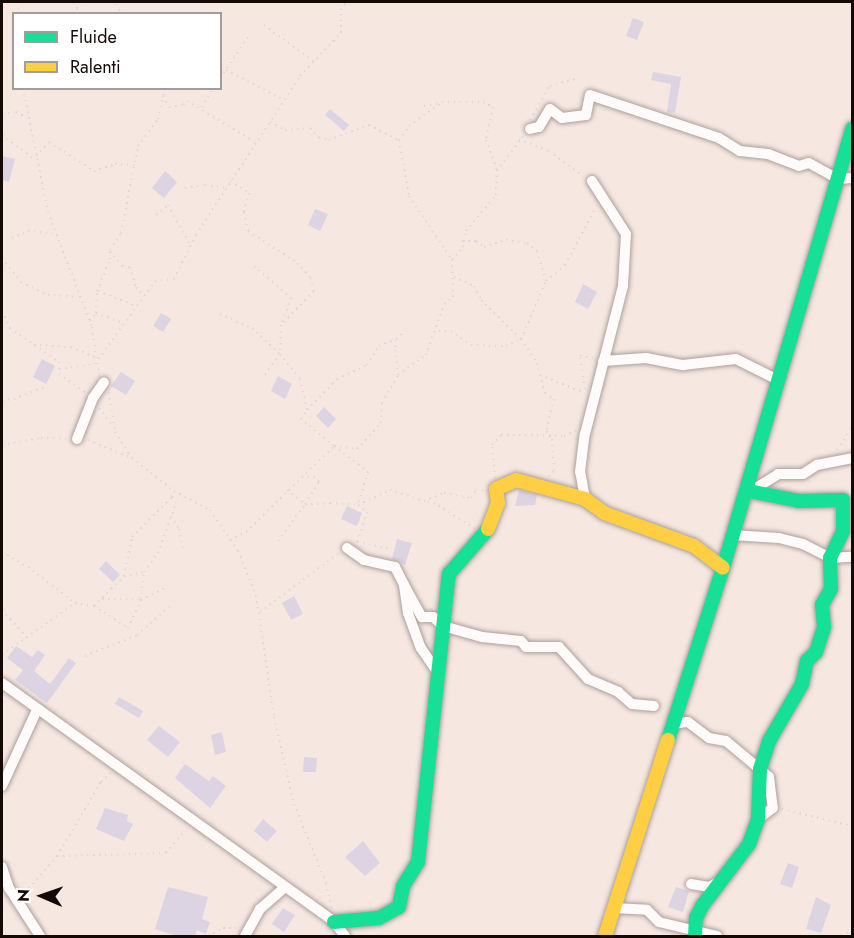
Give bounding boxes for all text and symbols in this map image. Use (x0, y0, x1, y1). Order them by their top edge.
legend (12, 12, 222, 90)
text: Fluide (70, 24, 117, 50)
text: Ralenti (70, 54, 121, 80)
north arrow (12, 866, 72, 926)
text: N (12, 889, 35, 902)

